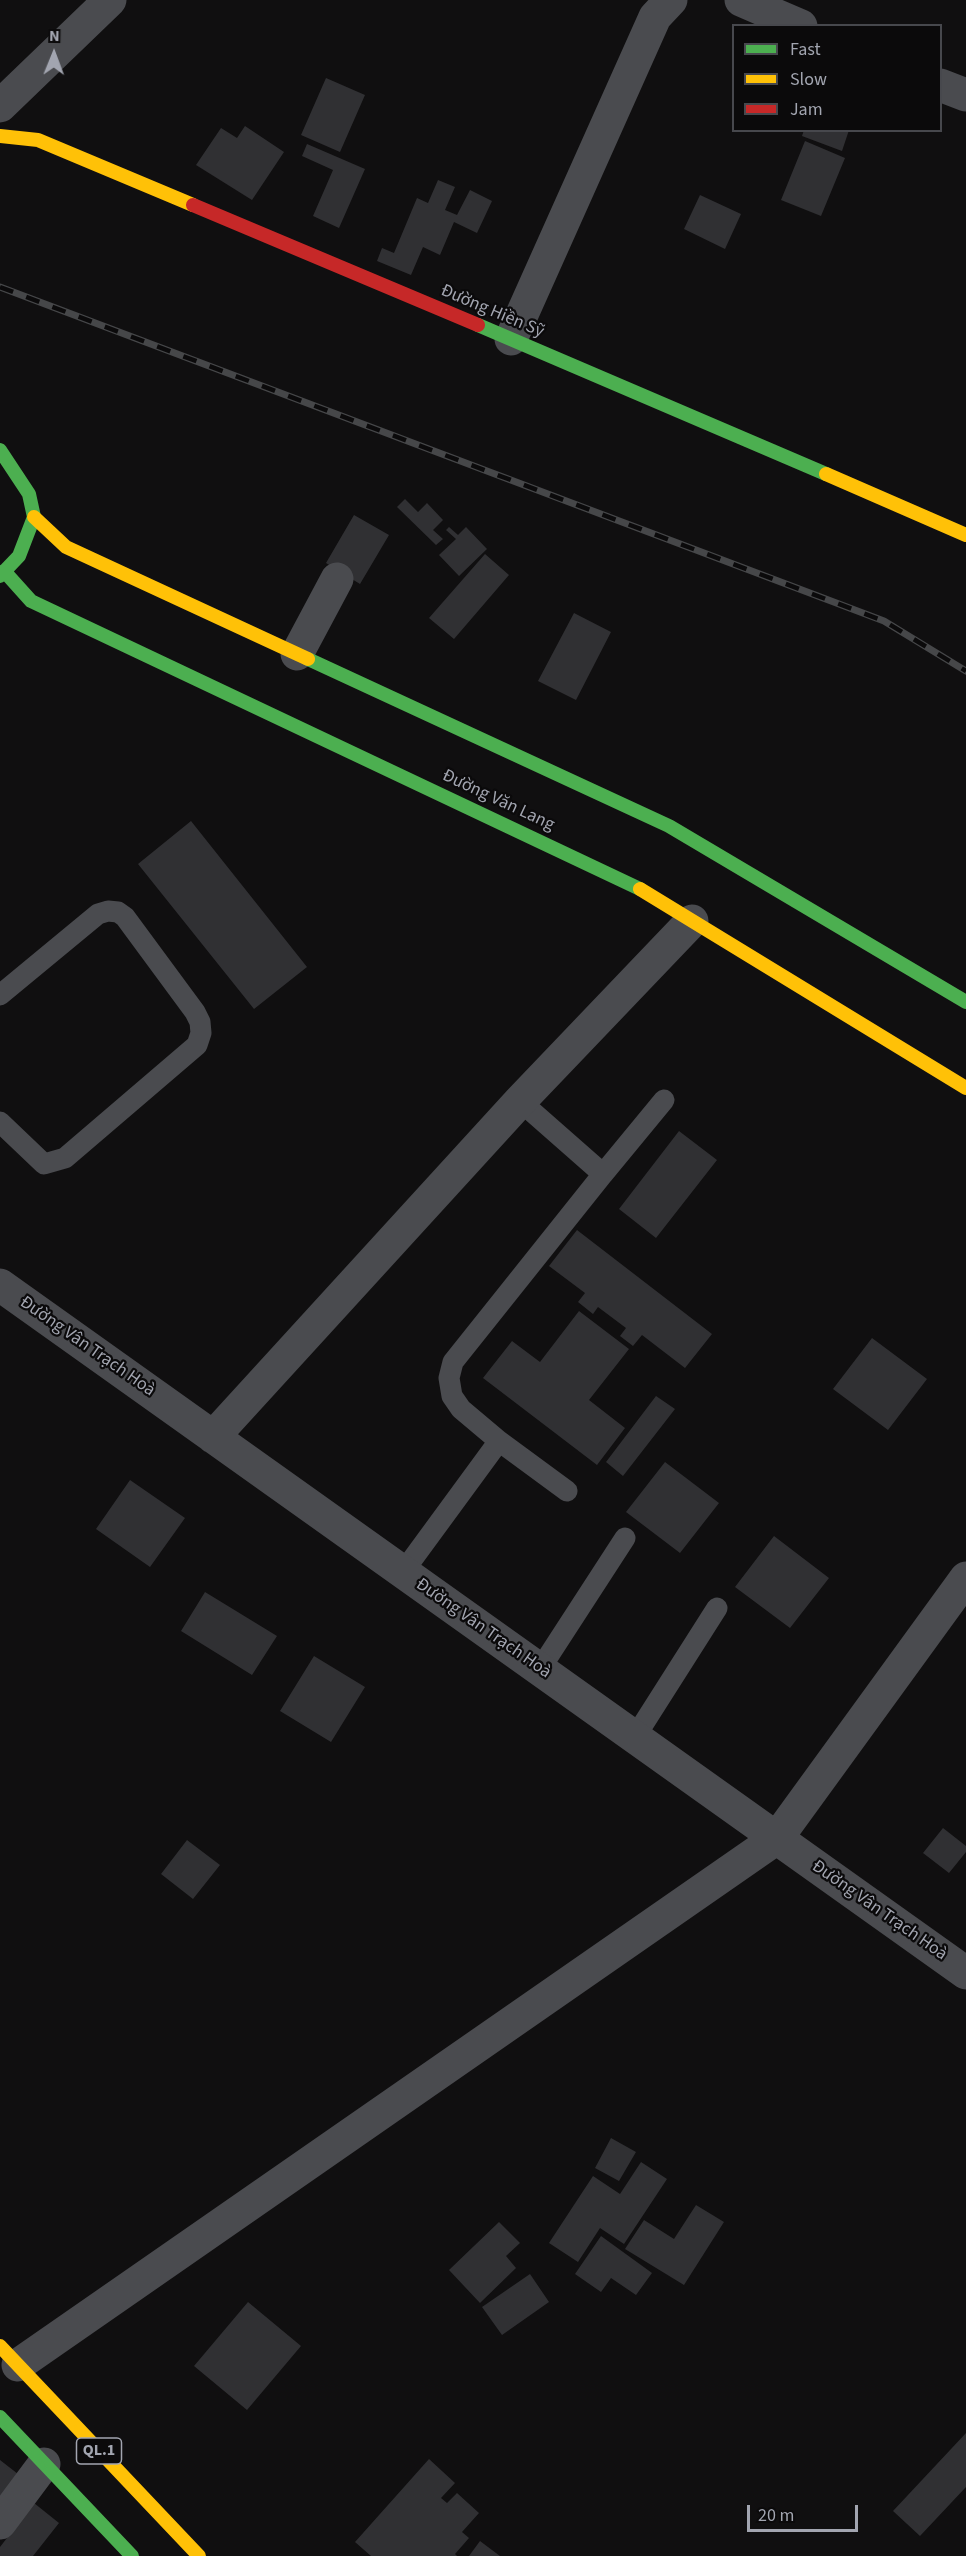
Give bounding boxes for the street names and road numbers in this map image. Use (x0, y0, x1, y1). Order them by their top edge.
street label: Đường Hiền Sỹ (437, 281, 547, 343)
street label: Đường Văn Lang (438, 766, 558, 836)
street label: Đường Vân Trạch Hoà (15, 1292, 159, 1402)
street label: Đường Vân Trạch Hoà (411, 1574, 555, 1684)
street label: Đường Vân Trạch Hoà (807, 1856, 951, 1966)
road number: QL.1 (76, 2438, 122, 2464)

